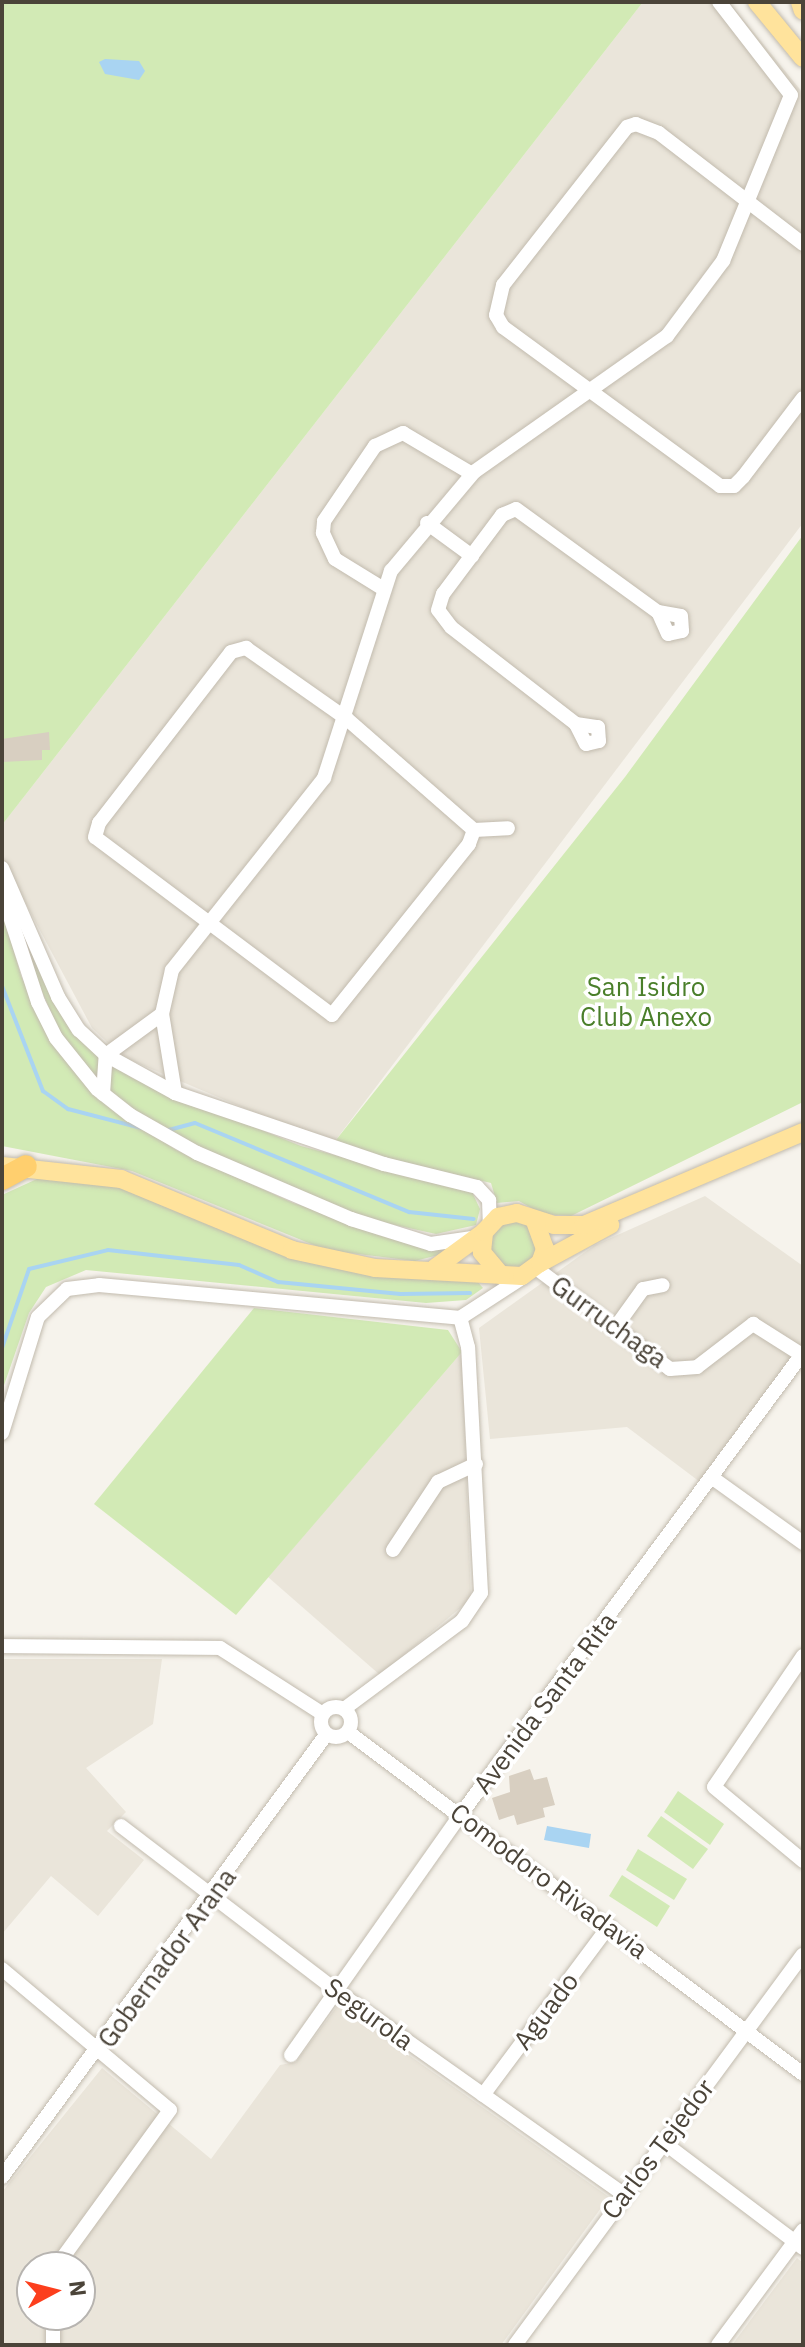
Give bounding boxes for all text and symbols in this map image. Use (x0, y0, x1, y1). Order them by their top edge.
park label: San Isidro Club Anexo (580, 971, 712, 1032)
street label: Gurruchaga (545, 1269, 673, 1375)
street label: Avenida Santa Rita (467, 1606, 623, 1800)
street label: Comodoro Rivadavia (444, 1797, 654, 1965)
street label: Gobernador Arana (91, 1862, 243, 2054)
street label: Aguado (507, 1966, 585, 2056)
street label: Segurola (318, 1971, 420, 2057)
street label: Carlos Tejedor (595, 2073, 721, 2225)
north arrow (16, 2251, 96, 2331)
text: N (63, 2279, 94, 2298)

